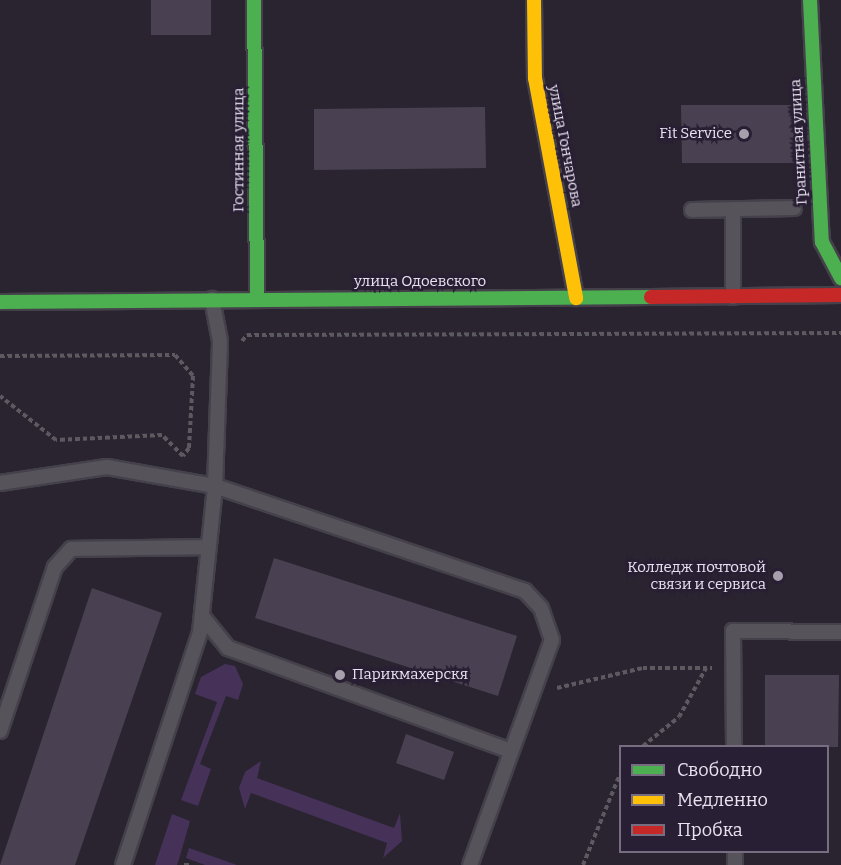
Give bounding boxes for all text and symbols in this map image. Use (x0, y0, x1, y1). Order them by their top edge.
street label: Гранитная улица (787, 79, 811, 205)
street label: улица Гончарова (544, 83, 586, 209)
street label: Гостинная улица (230, 88, 248, 212)
place label: Fit Service (659, 125, 732, 143)
marker: Fit Service (737, 127, 751, 141)
street label: улица Одоевского (354, 273, 486, 291)
place label: Колледж почтовой связи и сервиса (627, 558, 766, 593)
marker: Колледж почтовой связи и сервиса (771, 569, 785, 583)
place label: Парикмахерскя (352, 666, 468, 684)
marker: Парикмахерскя (333, 668, 347, 682)
legend (619, 745, 829, 853)
text: Свободно (677, 759, 762, 781)
text: Медленно (677, 789, 768, 811)
text: Пробка (677, 819, 743, 841)

